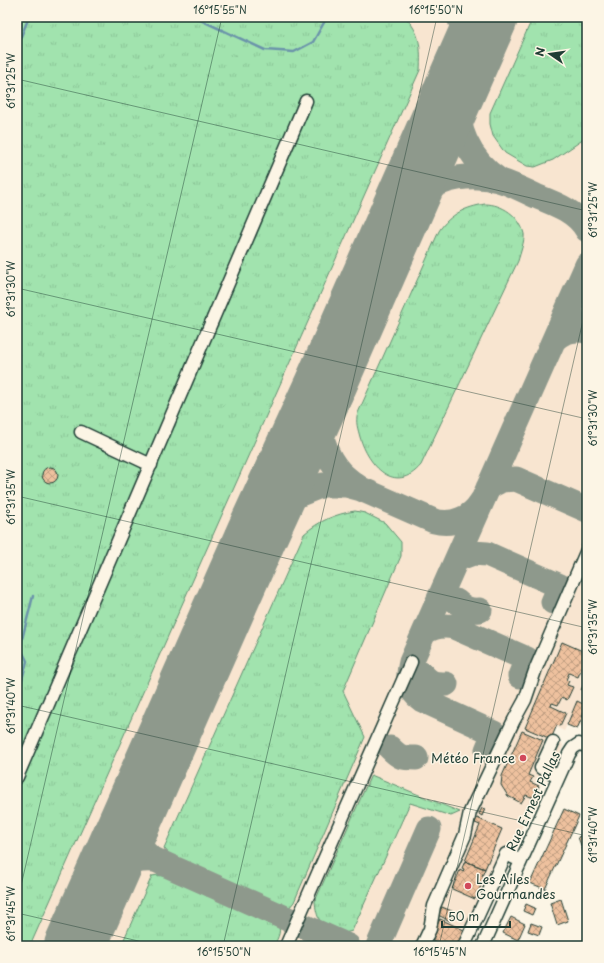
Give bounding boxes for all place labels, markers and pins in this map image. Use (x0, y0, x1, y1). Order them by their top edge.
place label: Météo France (431, 748, 515, 767)
marker: Météo France (518, 753, 528, 763)
place label: Les Ailes Gourmandes (476, 869, 555, 903)
marker: Les Ailes Gourmandes (463, 881, 473, 891)

